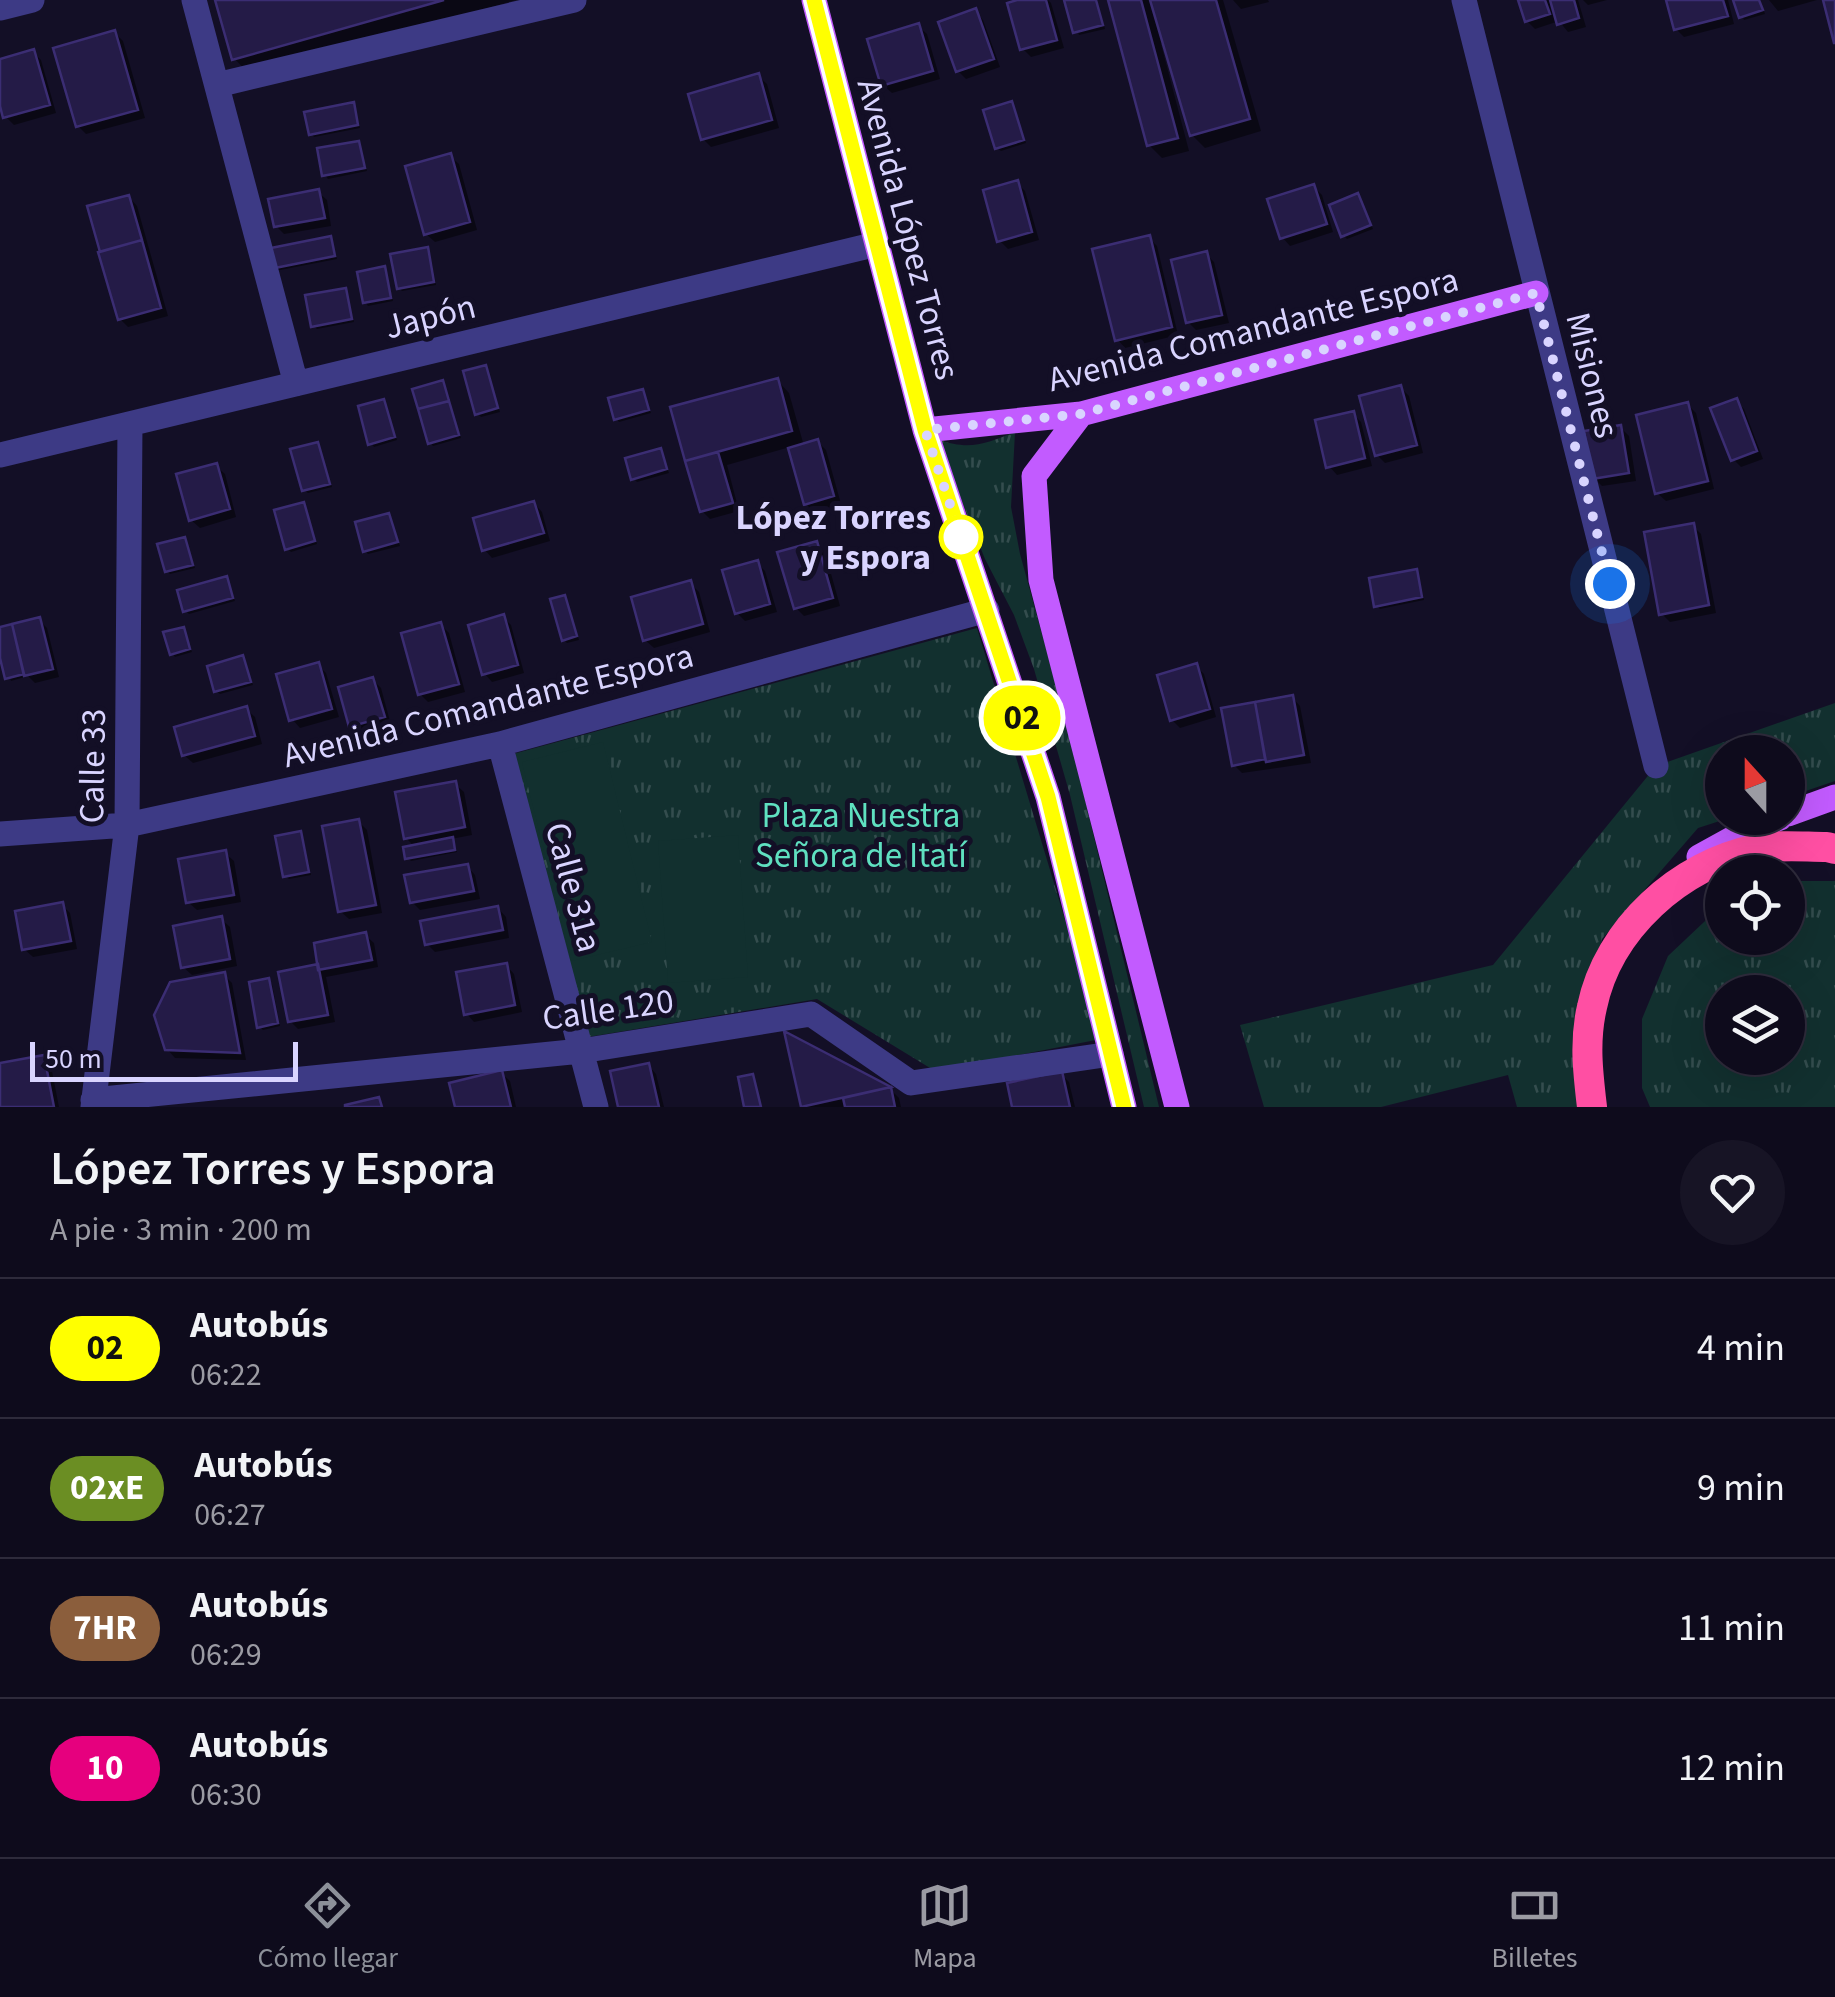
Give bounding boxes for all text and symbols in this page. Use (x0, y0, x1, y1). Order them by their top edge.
street label: Avenida López Torres (844, 73, 972, 385)
street label: Avenida Comandante Espora (1043, 255, 1464, 405)
street label: Japón (380, 282, 481, 352)
street label: Misiones (1552, 307, 1632, 443)
place label: López Torres y Espora (736, 493, 931, 583)
marker: López Torres y Espora (940, 516, 982, 558)
your location (1585, 559, 1635, 609)
street label: Avenida Comandante Espora (278, 631, 699, 781)
line badge: 02 (977, 686, 1067, 750)
text: 02 (1004, 693, 1040, 743)
street label: Calle 33 (67, 708, 119, 824)
north arrow (1705, 735, 1805, 835)
map controls (1705, 735, 1805, 1075)
park label: Plaza Nuestra Señora de Itatí (755, 791, 968, 881)
street label: Calle 31a (532, 817, 614, 958)
button: locate (1705, 855, 1805, 955)
button: layers (1705, 975, 1805, 1075)
street label: Calle 120 (539, 976, 677, 1044)
scale bar (30, 1037, 298, 1082)
text: 50 m (45, 1039, 102, 1079)
text: López Torres y Espora (50, 1135, 496, 1203)
button: heart (1680, 1140, 1785, 1245)
text: A pie · 3 min · 200 m (50, 1207, 312, 1253)
text: Autobús (190, 1298, 328, 1352)
text: 4 min (1697, 1321, 1785, 1375)
text: 02 (87, 1323, 123, 1373)
text: 06:22 (190, 1352, 262, 1398)
text: Autobús (194, 1438, 333, 1492)
text: 9 min (1697, 1461, 1785, 1515)
text: 02xE (70, 1463, 144, 1513)
text: 06:27 (194, 1492, 266, 1538)
text: Autobús (190, 1578, 328, 1632)
text: 11 min (1678, 1601, 1785, 1655)
text: 7HR (73, 1603, 137, 1653)
text: 06:29 (190, 1632, 262, 1678)
text: Autobús (190, 1718, 328, 1772)
text: 12 min (1678, 1741, 1785, 1795)
text: 10 (87, 1743, 123, 1793)
text: 06:30 (190, 1772, 262, 1818)
tab: Cómo llegar (257, 1878, 398, 1978)
tab: Mapa (913, 1878, 977, 1978)
tab: Billetes (1492, 1878, 1578, 1978)

